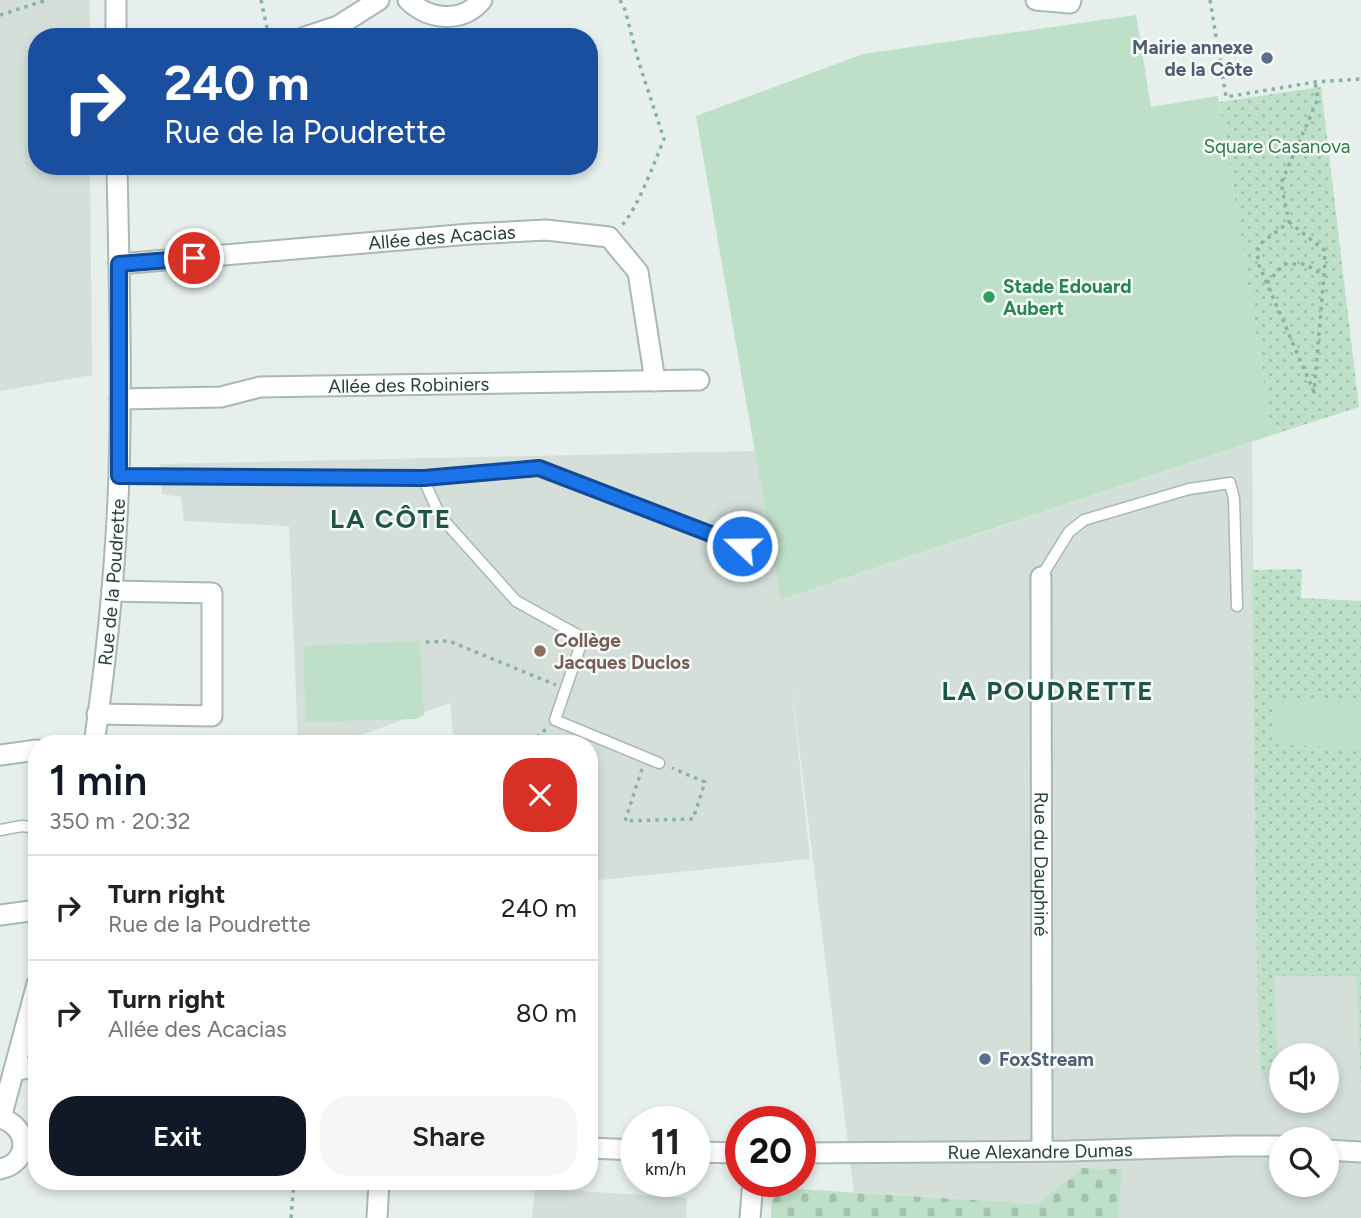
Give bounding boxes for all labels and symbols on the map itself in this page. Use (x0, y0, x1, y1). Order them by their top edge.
place label: Mairie annexe de la Côte (1132, 36, 1253, 81)
marker: Mairie annexe de la Côte (1259, 50, 1275, 66)
park label: Square Casanova (1203, 135, 1351, 158)
street label: Allée des Acacias (367, 221, 516, 255)
pin (164, 228, 224, 288)
place label: Stade Edouard Aubert (1003, 275, 1131, 320)
marker: Stade Edouard Aubert (981, 289, 997, 305)
street label: Allée des Robiniers (328, 372, 490, 398)
street label: Rue de la Poudrette (93, 498, 130, 667)
district label: LA CÔTE (330, 503, 452, 535)
position arrow (705, 509, 779, 583)
place label: Collège Jacques Duclos (554, 629, 690, 674)
marker: Collège Jacques Duclos (532, 643, 548, 659)
district label: LA POUDRETTE (941, 675, 1155, 707)
street label: Rue du Dauphiné (1029, 792, 1053, 936)
place label: FoxStream (999, 1048, 1094, 1071)
marker: FoxStream (977, 1051, 993, 1067)
speed limit sign: 20 (725, 1106, 816, 1197)
street label: Rue Alexandre Dumas (947, 1138, 1133, 1164)

